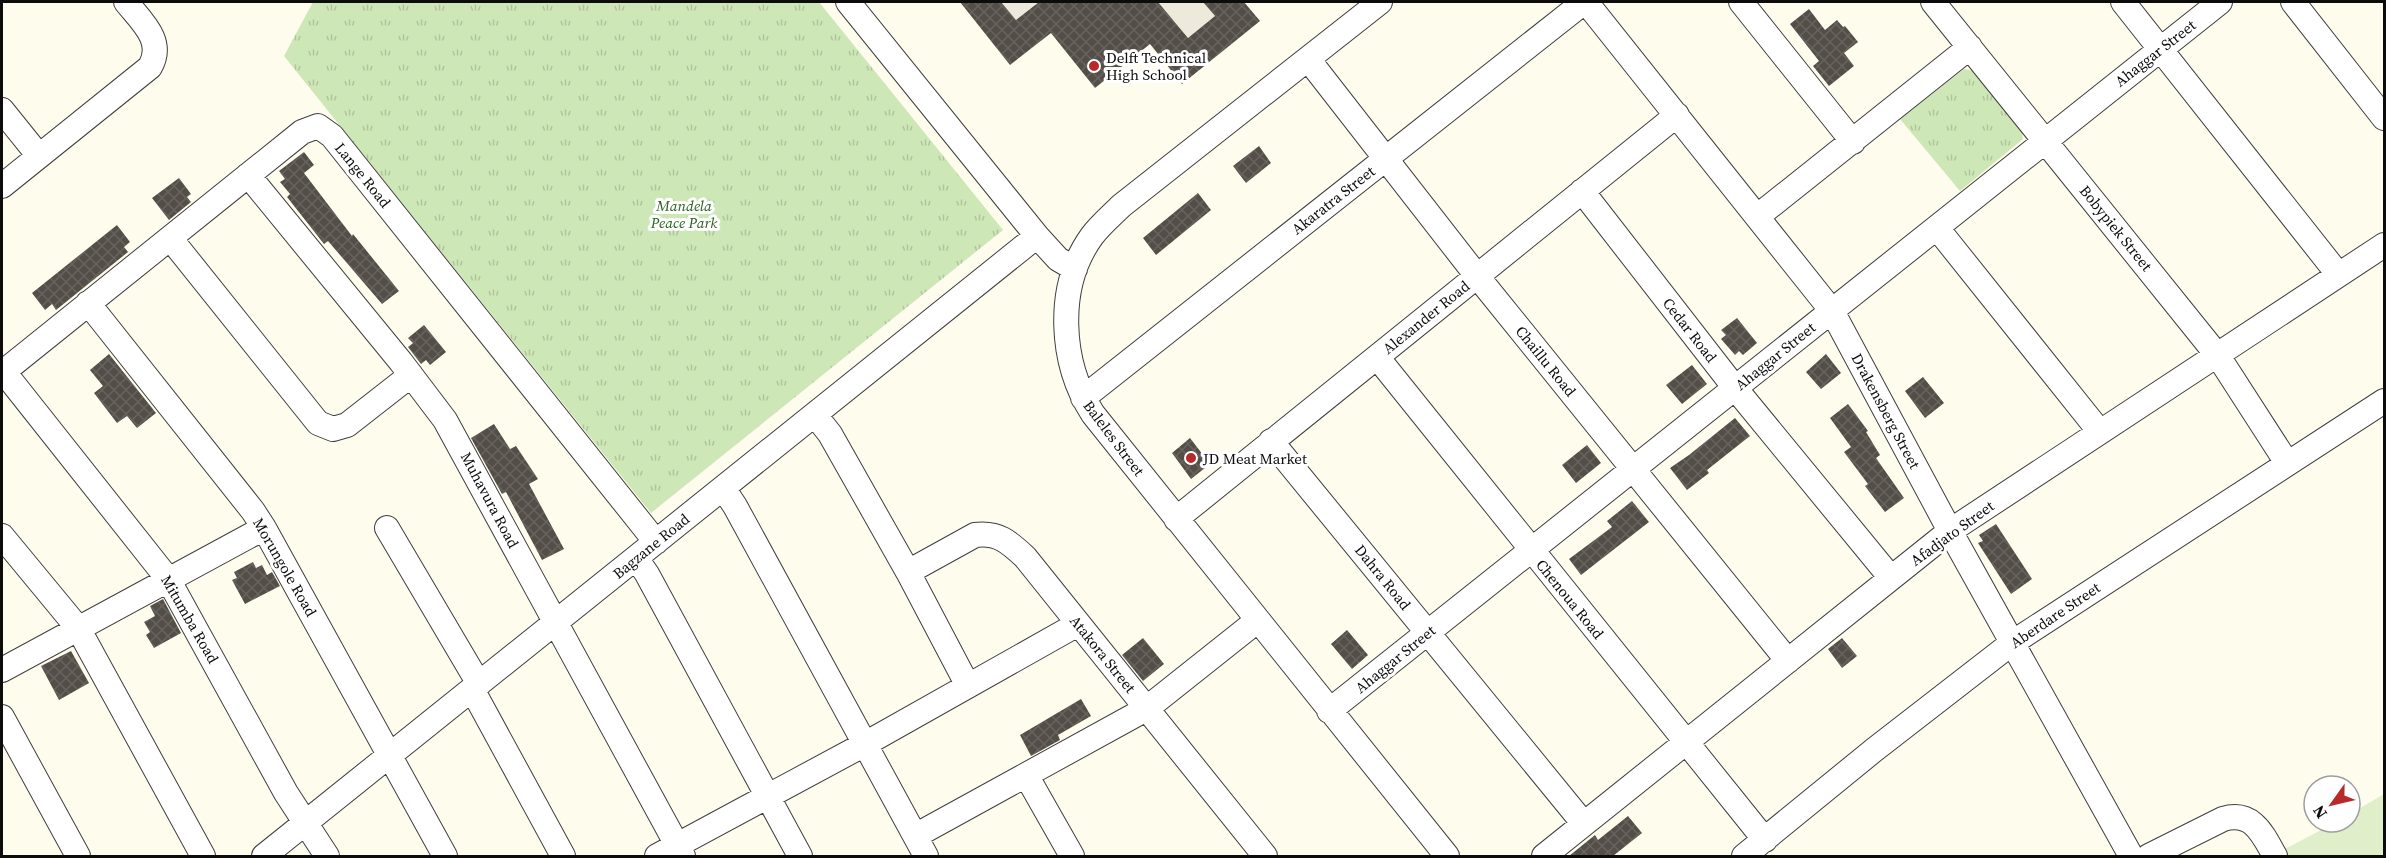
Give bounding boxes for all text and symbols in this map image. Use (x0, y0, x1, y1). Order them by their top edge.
street label: Ahaggar Street (2110, 15, 2200, 91)
place label: Delft Technical High School (1106, 47, 1207, 85)
marker: Delft Technical High School (1087, 59, 1101, 73)
street label: Lange Road (330, 138, 396, 212)
street label: Akaratra Street (1287, 161, 1379, 239)
street label: Bobypiek Street (2075, 181, 2157, 275)
park label: Mandela Peace Park (650, 195, 718, 233)
street label: Alexander Road (1378, 275, 1474, 359)
street label: Cedar Road (1658, 293, 1722, 367)
street label: Ahaggar Street (1730, 317, 1820, 395)
street label: Chaillu Road (1511, 321, 1581, 401)
street label: Drakensberg Street (1847, 350, 1925, 473)
street label: Baleles Street (1079, 396, 1150, 480)
street label: Muhavura Road (456, 448, 524, 552)
place label: JD Meat Market (1202, 448, 1307, 469)
marker: JD Meat Market (1184, 451, 1198, 465)
street label: Afadjato Street (1906, 495, 1998, 570)
street label: Bagzane Road (608, 508, 694, 584)
street label: Morungole Road (248, 514, 322, 621)
street label: Dahra Road (1350, 540, 1416, 615)
street label: Chenoua Road (1531, 555, 1609, 644)
street label: Mitumba Road (156, 571, 224, 668)
street label: Aberdare Street (2006, 577, 2104, 653)
street label: Atakora Street (1065, 611, 1141, 697)
street label: Ahaggar Street (1350, 620, 1440, 698)
north arrow (2302, 774, 2362, 834)
text: N (2307, 801, 2332, 823)

